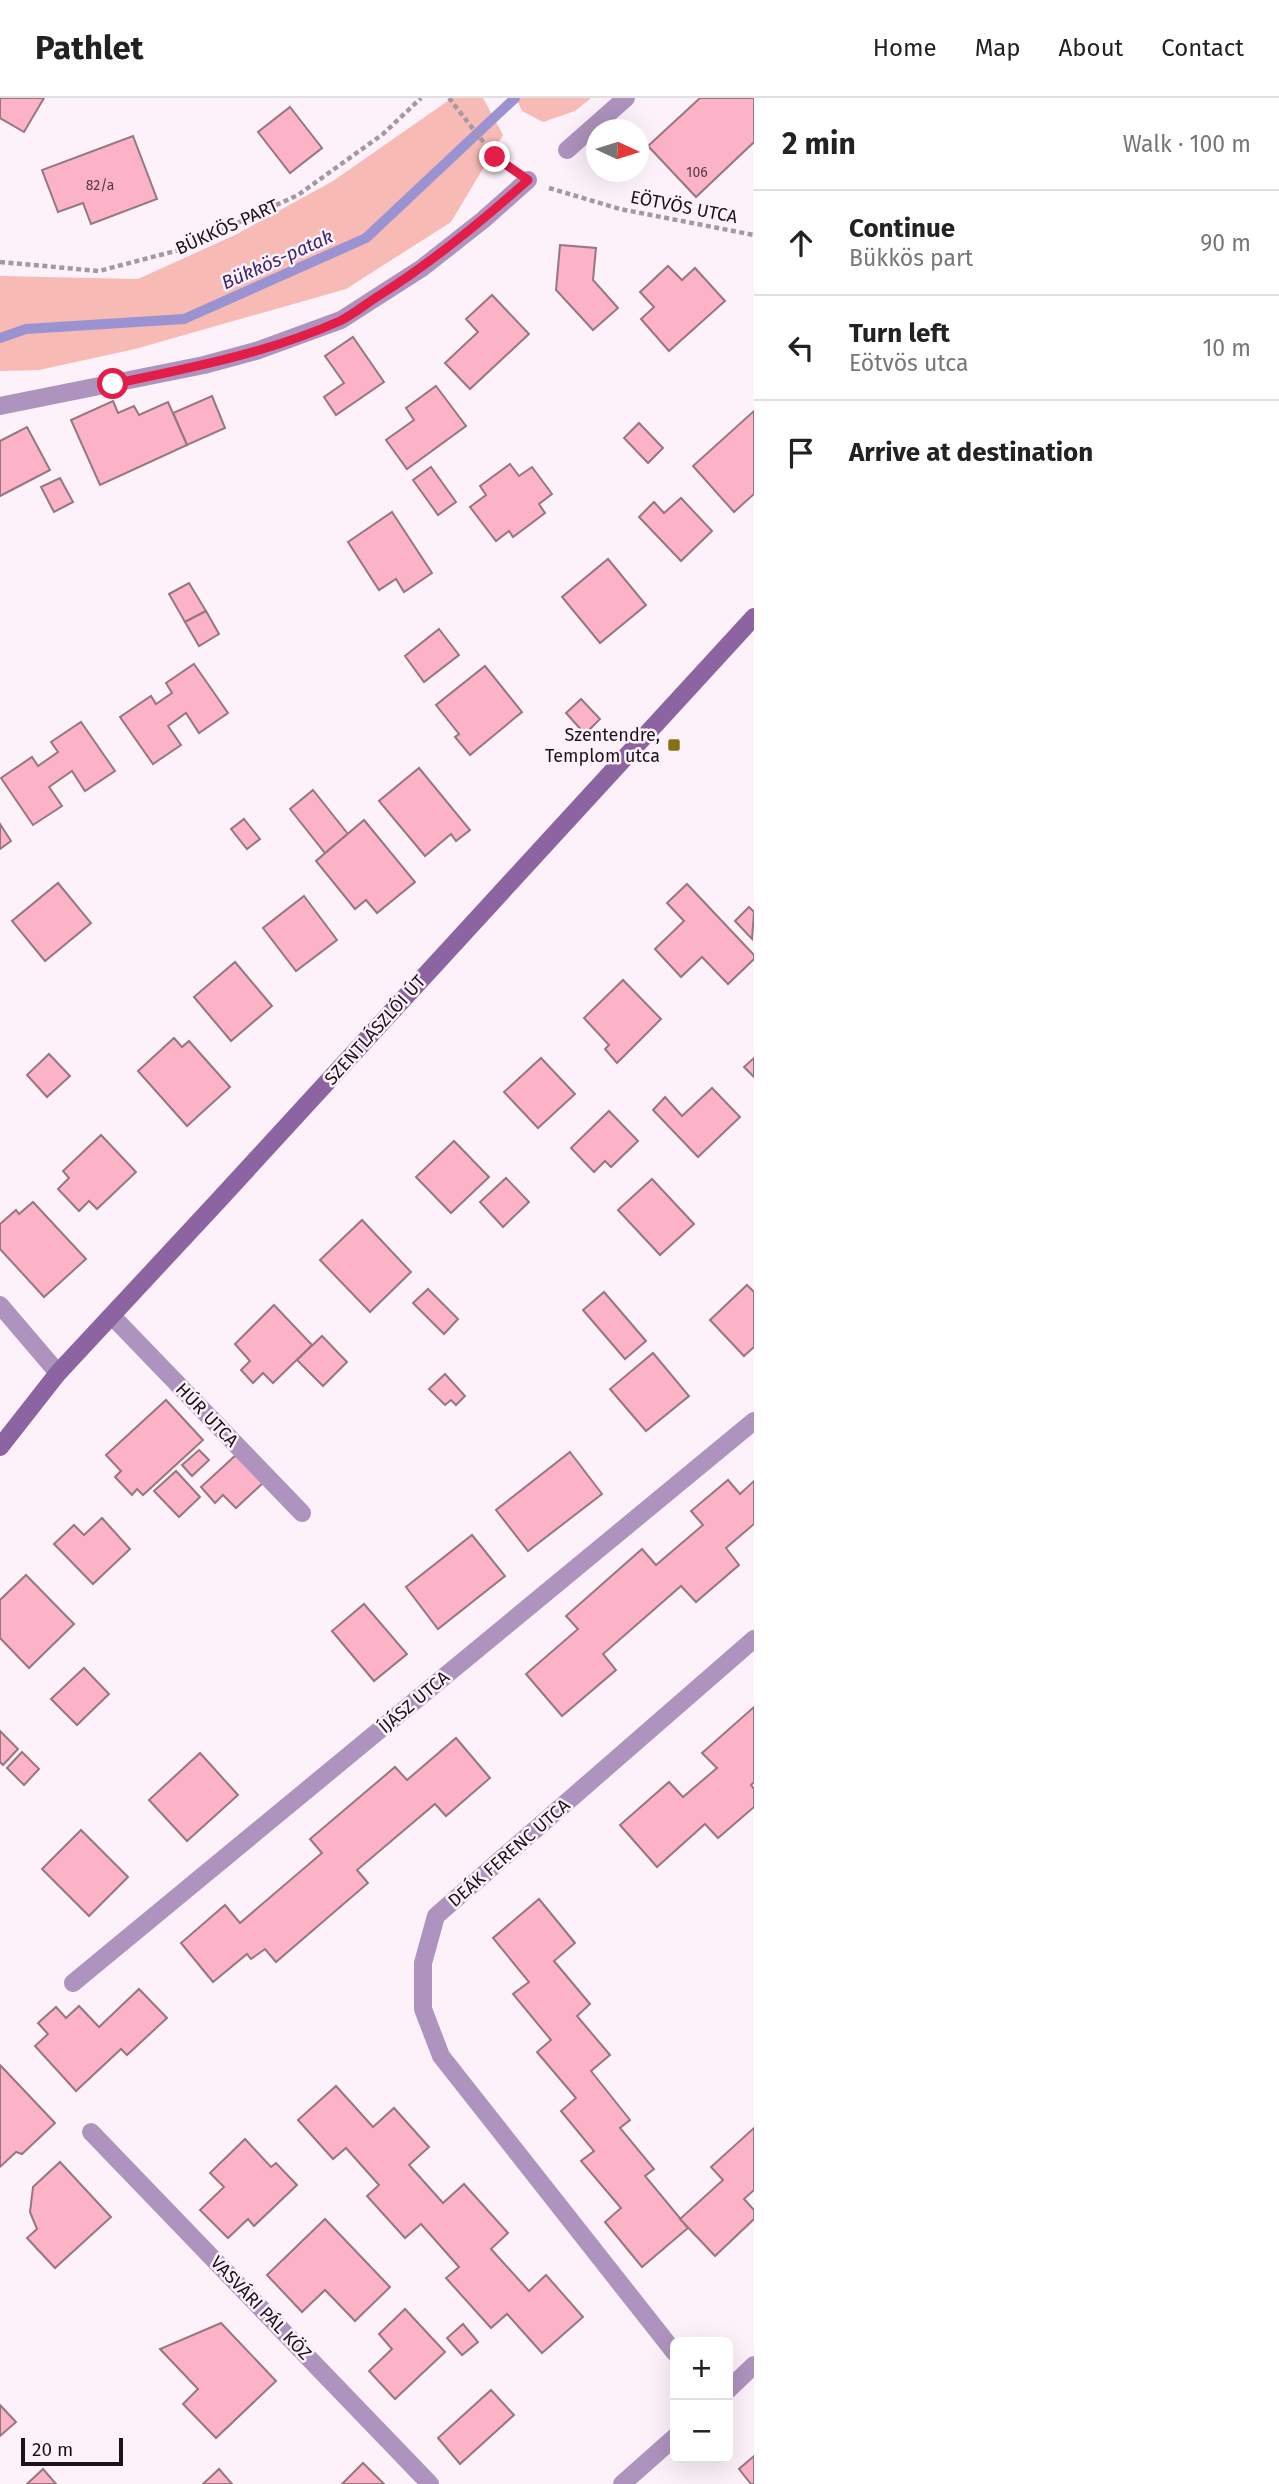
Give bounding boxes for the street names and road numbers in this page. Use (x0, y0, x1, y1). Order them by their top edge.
street label: EÖTVÖS UTCA (629, 186, 740, 228)
street label: BÜKKÖS PART (172, 194, 283, 259)
street label: SZENTLÁSZLÓI ÚT (319, 969, 431, 1089)
street label: HÚR UTCA (171, 1378, 244, 1452)
street label: ÍJÁSZ UTCA (373, 1665, 454, 1738)
street label: DEÁK FERENC UTCA (443, 1793, 575, 1912)
street label: VASVÁRI PÁL KÖZ (206, 2251, 317, 2364)

